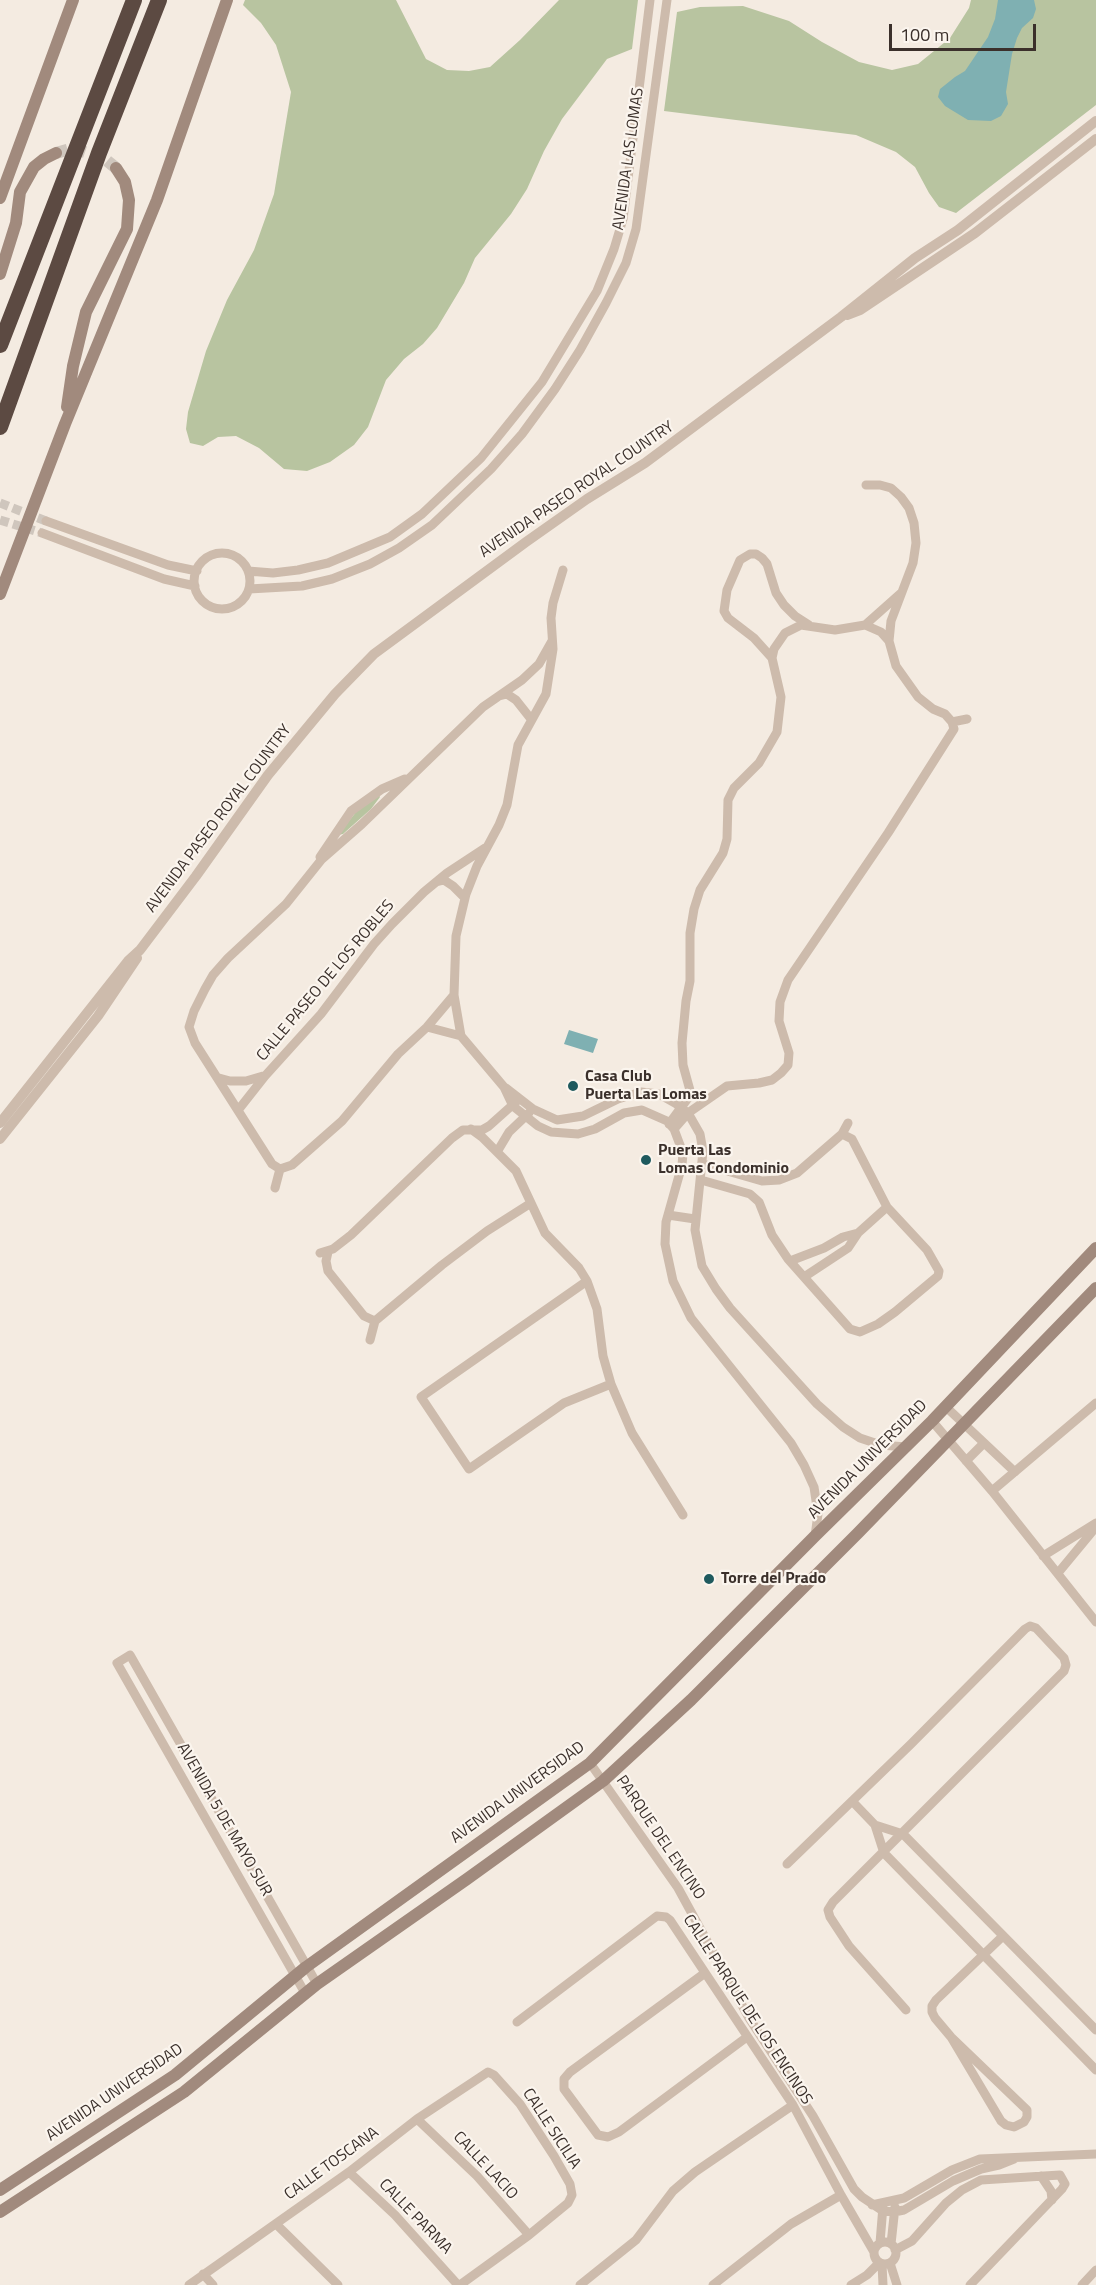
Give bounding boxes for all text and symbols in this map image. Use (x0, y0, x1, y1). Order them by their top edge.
scale bar (892, 12, 1039, 50)
text: 100 m (900, 21, 949, 48)
street label: AVENIDA LAS LOMAS (609, 86, 649, 232)
street label: AVENIDA PASEO ROYAL COUNTRY (476, 418, 678, 562)
street label: AVENIDA PASEO ROYAL COUNTRY (142, 721, 296, 917)
street label: CALLE PASEO DE LOS ROBLES (253, 897, 399, 1065)
place label: Casa Club Puerta Las Lomas (585, 1067, 707, 1105)
marker: Casa Club Puerta Las Lomas (566, 1079, 580, 1093)
place label: Puerta Las Lomas Condominio (658, 1141, 789, 1179)
marker: Puerta Las Lomas Condominio (639, 1153, 653, 1167)
street label: AVENIDA UNIVERSIDAD (804, 1396, 932, 1524)
place label: Torre del Prado (721, 1569, 826, 1589)
marker: Torre del Prado (702, 1572, 716, 1586)
street label: AVENIDA UNIVERSIDAD (447, 1738, 589, 1848)
street label: AVENIDA 5 DE MAYO SUR (172, 1740, 276, 1900)
street label: PARQUE DEL ENCINO (611, 1772, 709, 1904)
street label: CALLE PARQUE DE LOS ENCINOS (678, 1911, 816, 2109)
street label: AVENIDA UNIVERSIDAD (43, 2040, 187, 2146)
street label: CALLE SICILIA (518, 2085, 584, 2173)
street label: CALLE TOSCANA (281, 2123, 383, 2205)
street label: CALLE LACIO (449, 2128, 521, 2204)
street label: CALLE PARMA (374, 2175, 456, 2259)

